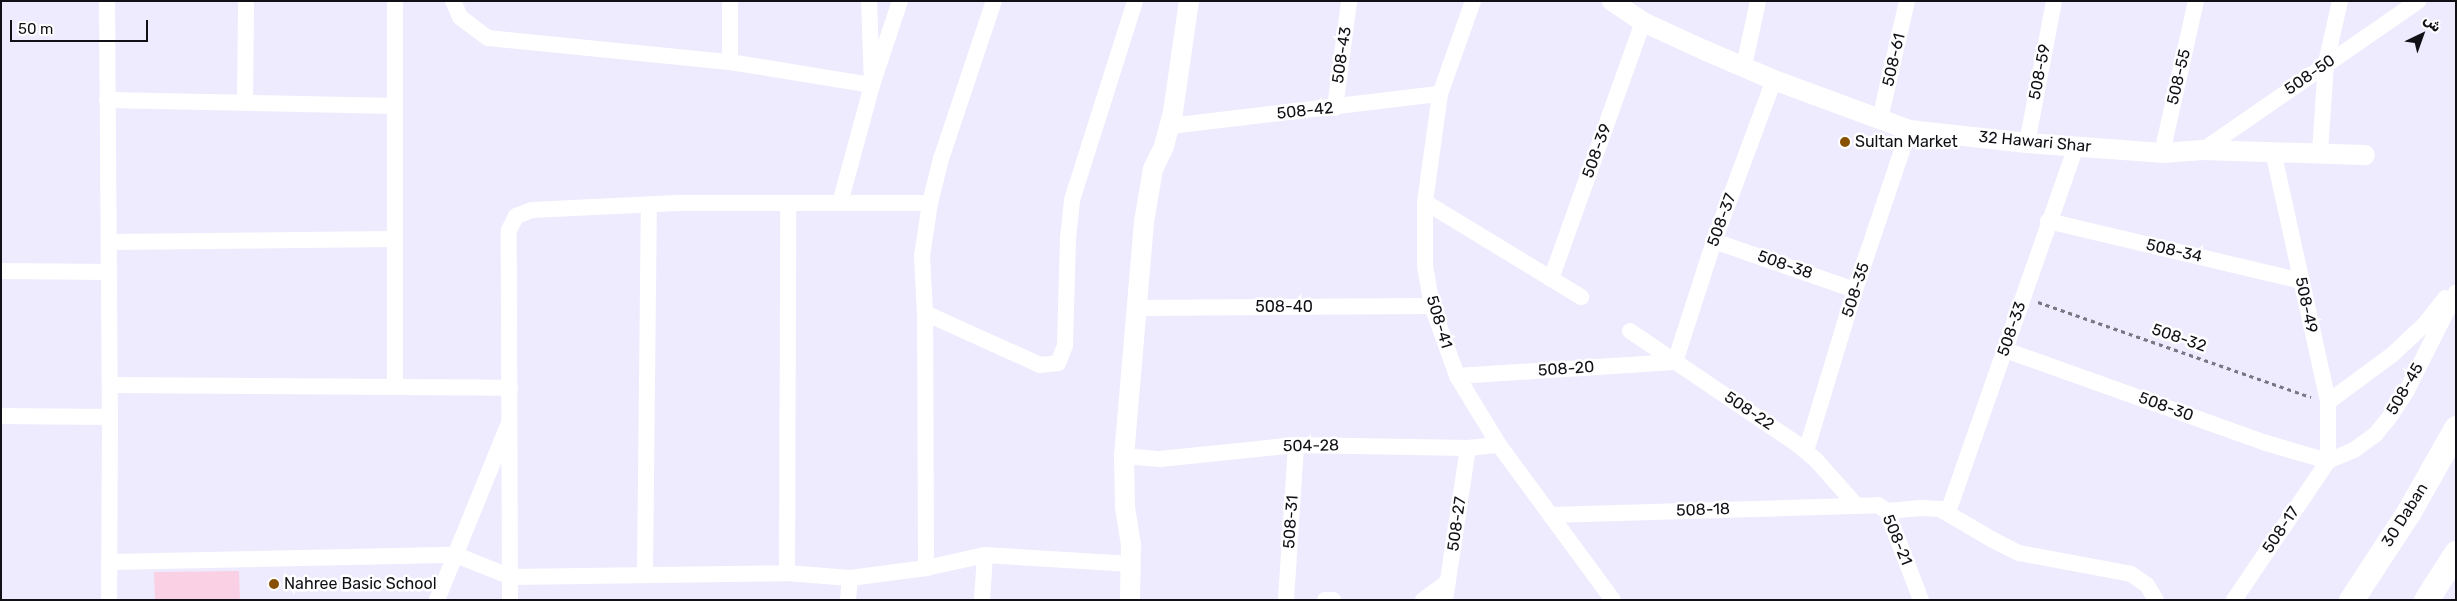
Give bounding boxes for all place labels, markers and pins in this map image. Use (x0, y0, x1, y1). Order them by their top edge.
place label: Sultan Market (1855, 132, 1958, 152)
marker: Sultan Market (1839, 136, 1851, 148)
place label: Nahree Basic School (284, 574, 437, 594)
marker: Nahree Basic School (268, 578, 280, 590)

